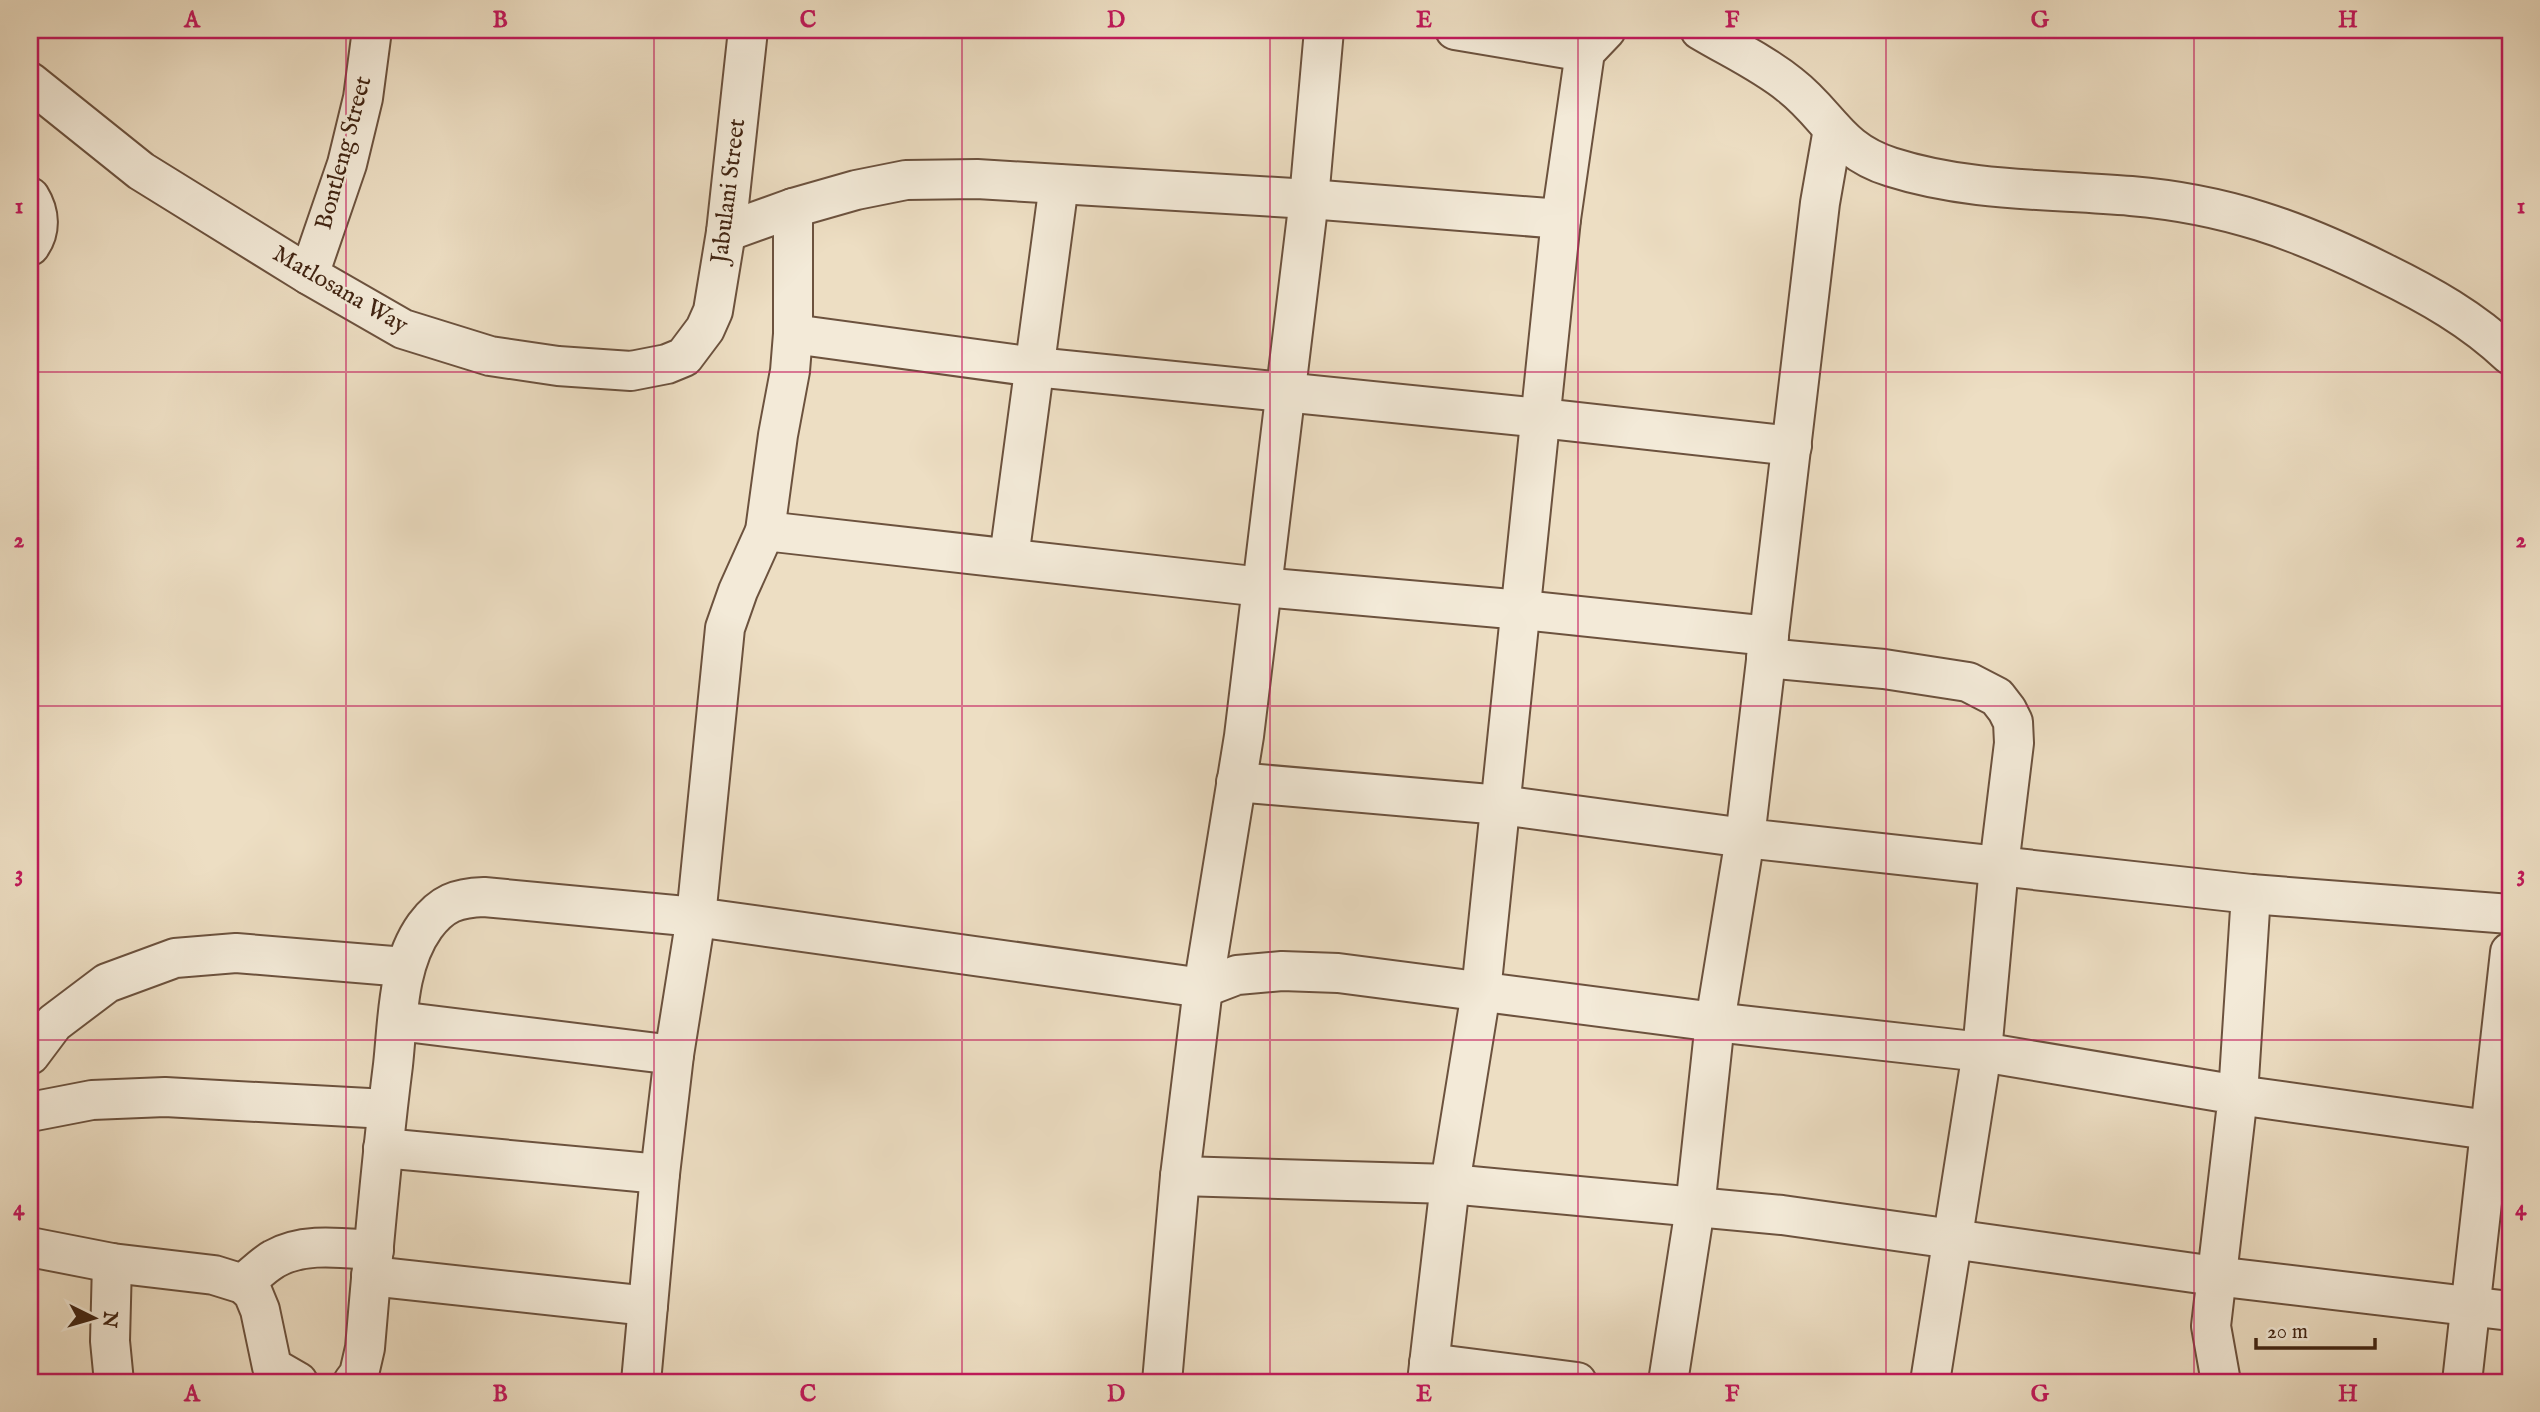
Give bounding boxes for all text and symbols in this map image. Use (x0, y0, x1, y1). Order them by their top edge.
text: A (183, 6, 201, 35)
text: B (492, 6, 508, 35)
text: C (800, 6, 817, 35)
text: D (1107, 6, 1125, 35)
text: E (1416, 6, 1432, 35)
text: F (1725, 6, 1740, 35)
text: G (2031, 6, 2050, 35)
text: H (2338, 6, 2358, 35)
street label: Bontleng Street (309, 73, 379, 233)
street label: Jabulani Street (704, 117, 753, 268)
text: 1 (15, 192, 23, 221)
text: 1 (2517, 192, 2525, 221)
street label: Matlosana Way (267, 239, 413, 341)
text: 2 (14, 526, 25, 555)
text: 2 (2516, 526, 2527, 555)
text: 3 (15, 860, 23, 889)
text: 3 (2517, 860, 2525, 889)
text: 4 (13, 1194, 25, 1223)
text: 4 (2515, 1194, 2527, 1223)
north arrow (60, 1282, 130, 1352)
scale bar (2256, 1307, 2376, 1351)
text: N (96, 1309, 122, 1329)
text: 20 m (2267, 1319, 2308, 1346)
text: A (183, 1380, 201, 1409)
text: B (492, 1380, 508, 1409)
text: C (800, 1380, 817, 1409)
text: D (1107, 1380, 1125, 1409)
text: E (1416, 1380, 1432, 1409)
text: F (1725, 1380, 1740, 1409)
text: G (2031, 1380, 2050, 1409)
text: H (2338, 1380, 2358, 1409)

